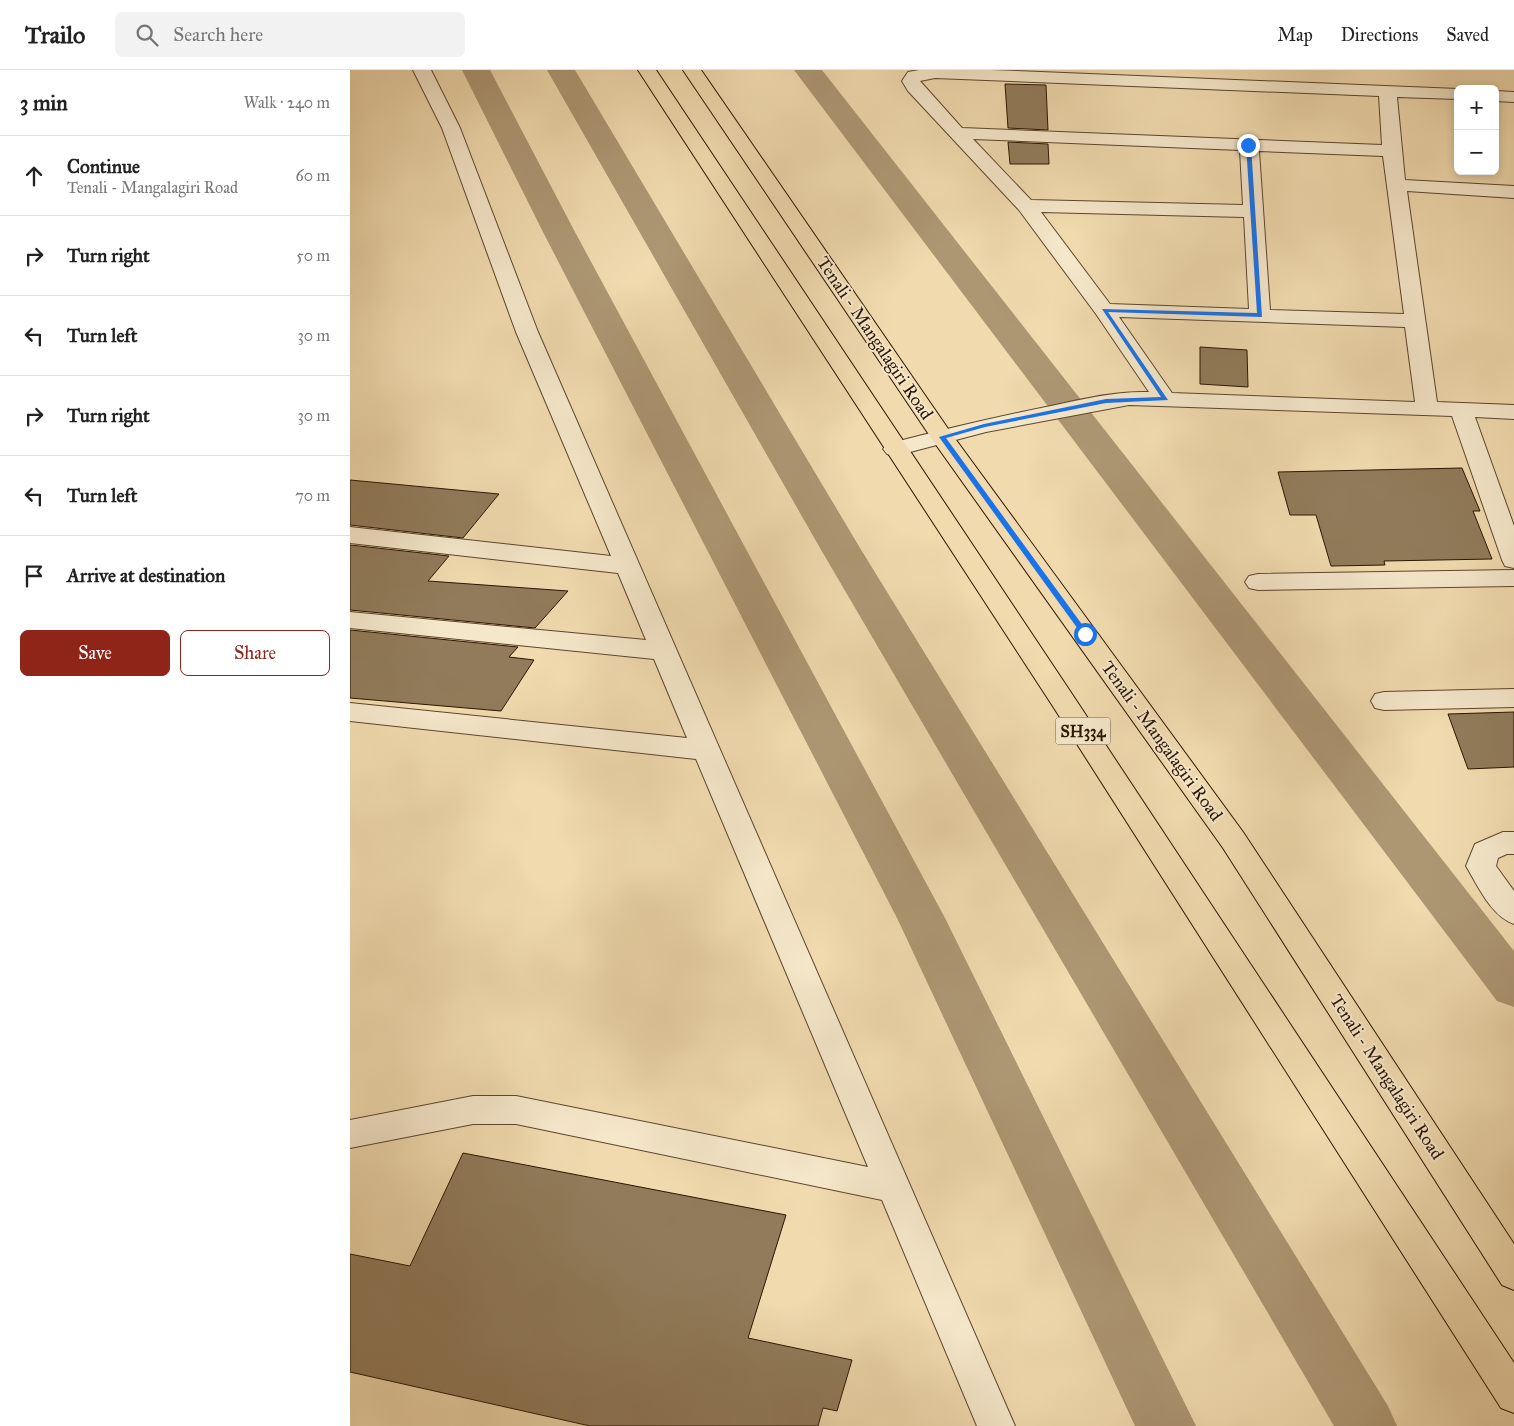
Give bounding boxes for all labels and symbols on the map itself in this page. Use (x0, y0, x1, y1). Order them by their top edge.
route end (1237, 134, 1260, 157)
street label: Tenali - Mangalagiri Road (811, 252, 938, 424)
route start (1074, 623, 1097, 646)
street label: Tenali - Mangalagiri Road (1096, 657, 1227, 826)
road number: SH334 (1056, 718, 1110, 744)
street label: Tenali - Mangalagiri Road (1325, 990, 1449, 1164)

